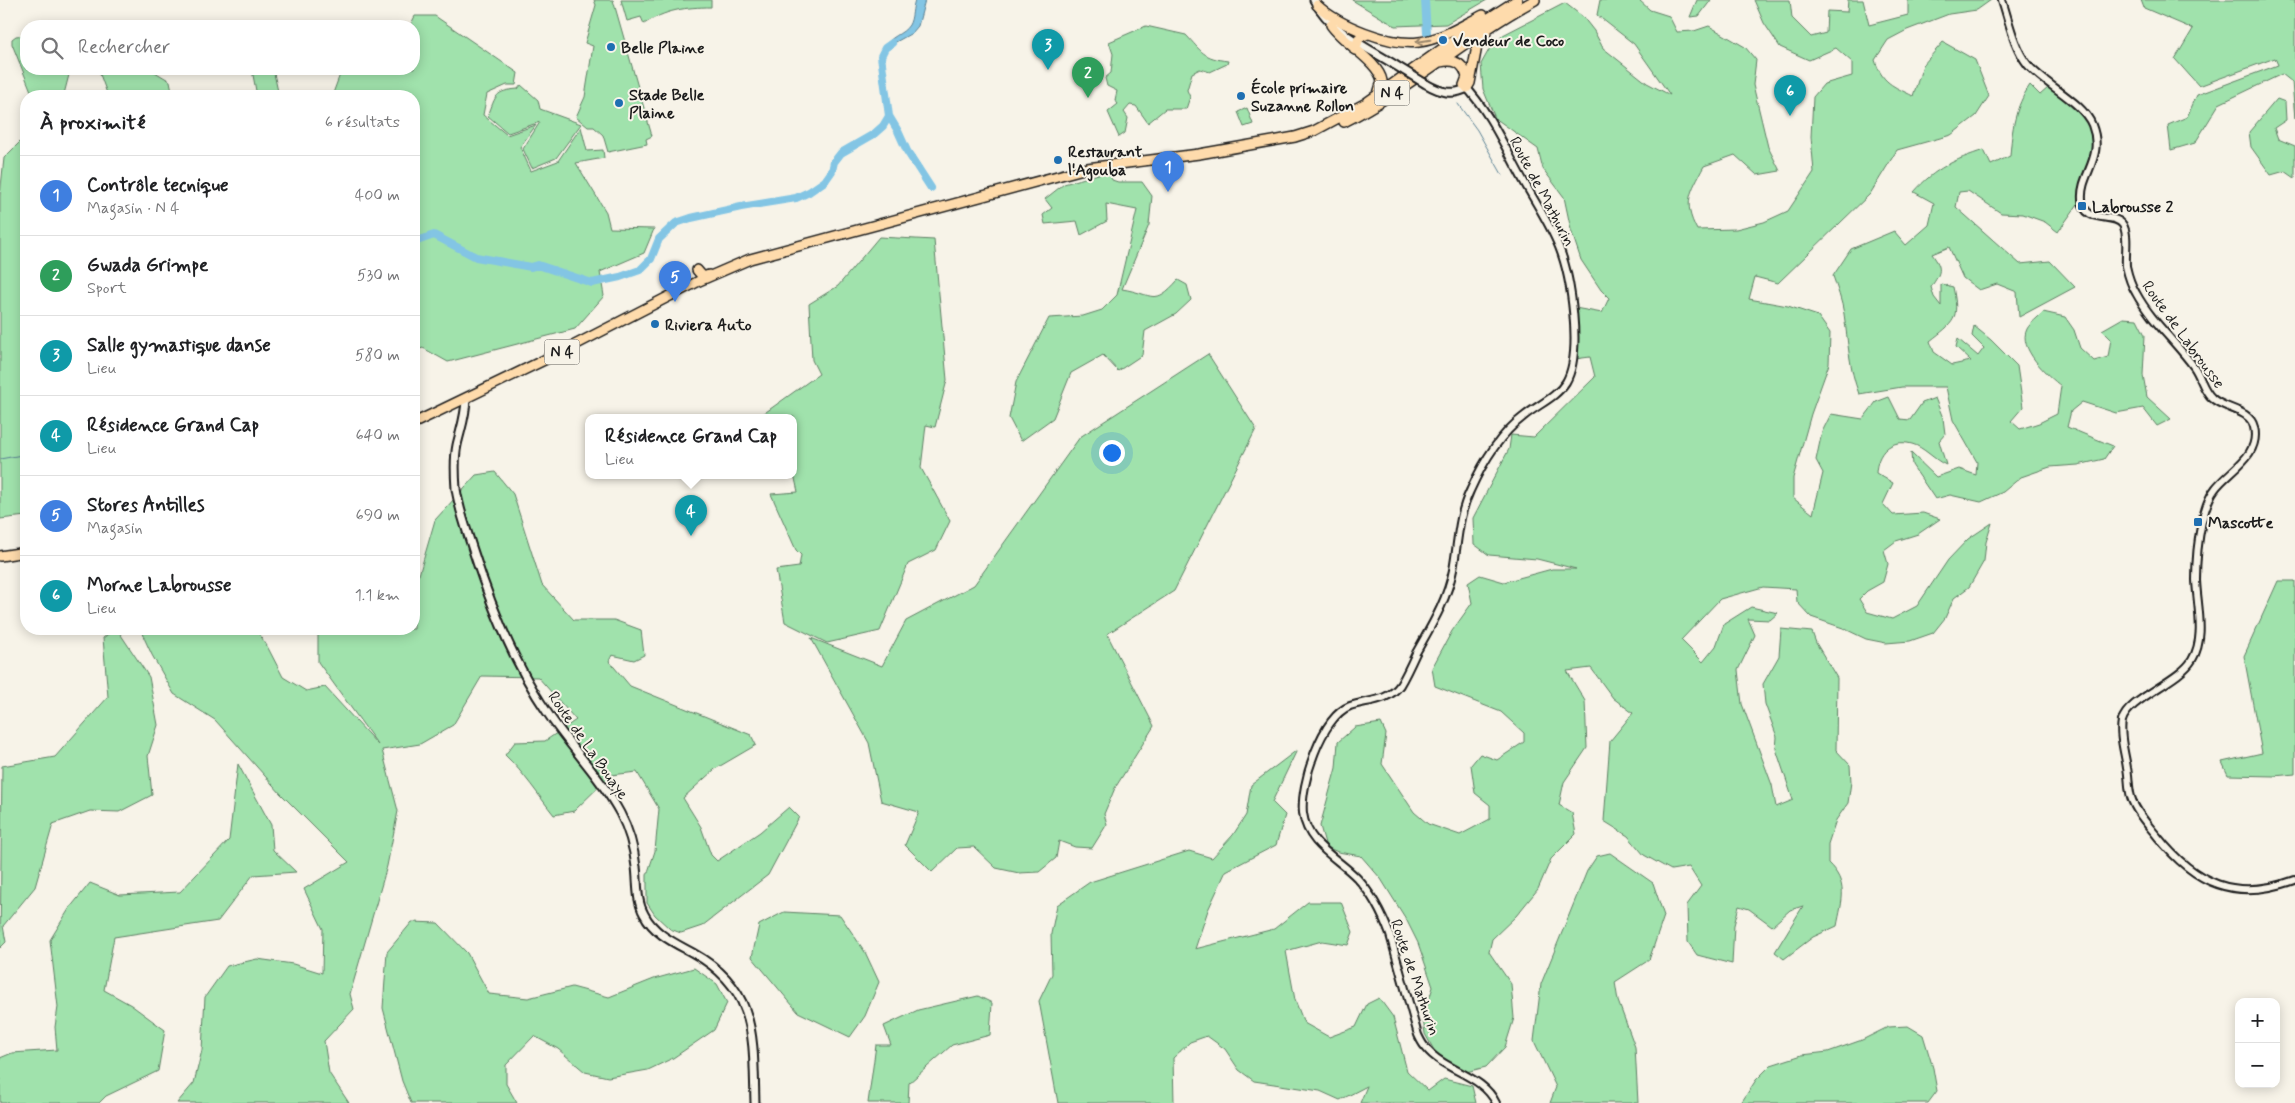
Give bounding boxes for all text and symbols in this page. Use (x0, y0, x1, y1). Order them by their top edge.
search box (20, 20, 420, 75)
pin: 3 (1032, 29, 1064, 70)
place label: Vendeur de Coco (1453, 31, 1564, 52)
icon: search (38, 34, 66, 62)
marker: Vendeur de Coco (1437, 34, 1449, 46)
text: Rechercher (78, 35, 170, 60)
one-way arrow (1415, 36, 1431, 46)
place label: Belle Plaine (621, 38, 705, 59)
marker: Belle Plaine (605, 41, 617, 53)
pin: 2 (1072, 57, 1104, 98)
pin: 6 (1774, 75, 1806, 116)
place label: École primaire Suzanne Rollon (1251, 77, 1354, 117)
road number: N 4 (1374, 80, 1410, 106)
place label: Stade Belle Plaine (629, 85, 704, 124)
marker: École primaire Suzanne Rollon (1235, 90, 1247, 102)
marker: Stade Belle Plaine (613, 97, 625, 109)
text: À proximité (40, 109, 146, 137)
text: 6 résultats (325, 112, 400, 133)
street label: Route de Mathurin (1504, 133, 1579, 250)
place label: Restaurant l'Agouba (1068, 142, 1143, 182)
pin: 1 (1152, 151, 1184, 192)
marker: Restaurant l'Agouba (1052, 154, 1064, 166)
text: Contrôle tecnique (87, 173, 229, 198)
text: 1 (52, 185, 60, 206)
text: 400 m (355, 185, 400, 206)
place label: Labrousse 2 (2092, 197, 2174, 218)
text: Magasin · N 4 (87, 198, 180, 219)
marker: Labrousse 2 (2076, 200, 2088, 212)
text: Gwada Grimpe (87, 253, 208, 278)
pin: 5 (659, 261, 691, 302)
text: 2 (52, 265, 60, 286)
text: 530 m (357, 265, 400, 286)
street label: Route de Labrousse (2137, 277, 2229, 393)
text: Sport (87, 278, 127, 299)
place label: Riviera Auto (665, 315, 752, 336)
marker: Riviera Auto (649, 318, 661, 330)
text: Salle gymastique danse (87, 333, 271, 358)
road number: N 4 (544, 340, 580, 364)
text: 3 (52, 345, 60, 366)
text: 580 m (355, 345, 400, 366)
text: Lieu (87, 358, 117, 379)
text: Résidence Grand Cap (87, 413, 259, 438)
popup (585, 414, 797, 479)
text: Résidence Grand Cap (605, 424, 777, 449)
text: 4 (51, 425, 61, 446)
text: 640 m (355, 425, 400, 446)
text: Lieu (87, 438, 117, 459)
your location (1099, 440, 1125, 466)
text: Lieu (605, 449, 634, 470)
text: Stores Antilles (87, 493, 204, 518)
pin: 4 (675, 495, 707, 536)
text: 5 (51, 505, 61, 526)
text: 690 m (356, 505, 400, 526)
place label: Mascotte (2208, 513, 2274, 534)
marker: Mascotte (2192, 516, 2204, 528)
text: Magasin (87, 518, 143, 539)
text: Morne Labrousse (87, 573, 232, 598)
text: 6 (52, 585, 60, 606)
text: 1.1 km (355, 585, 400, 606)
text: Lieu (87, 598, 117, 619)
street label: Route de La Bouaye (543, 687, 633, 805)
street label: Route de Mathurin (1385, 917, 1444, 1038)
map controls (2235, 998, 2280, 1088)
button: + (2235, 998, 2280, 1043)
button: − (2235, 1043, 2280, 1088)

